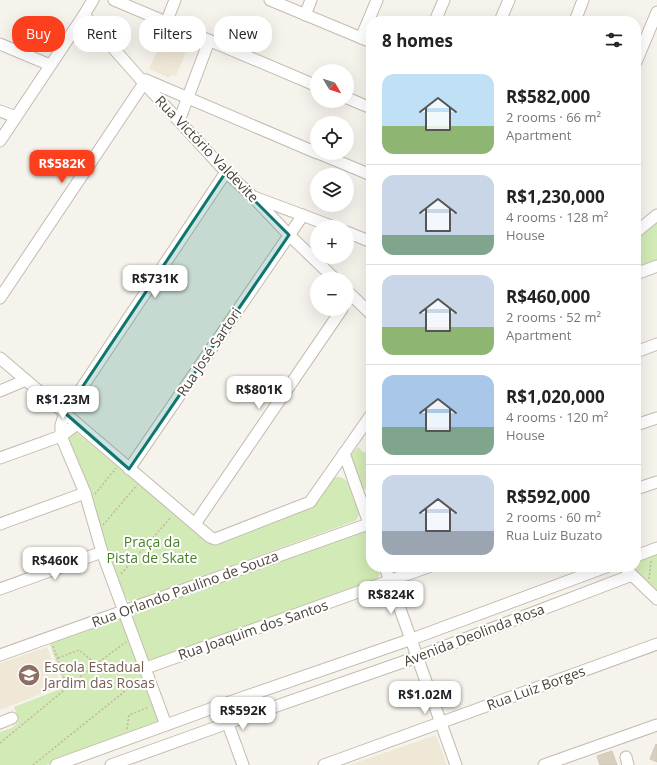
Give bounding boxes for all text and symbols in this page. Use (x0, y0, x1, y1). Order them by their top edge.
chip: Buy (12, 16, 65, 52)
chip: Rent (73, 16, 131, 52)
chip: Filters (139, 16, 206, 52)
chip: New (214, 16, 272, 52)
text: 8 homes (382, 29, 453, 52)
icon: filters (603, 29, 625, 51)
north arrow (310, 64, 354, 108)
map controls (310, 64, 354, 316)
text: R$582,000 (506, 85, 590, 108)
icon: home (414, 90, 462, 138)
street label: Rua Victório Valdevite (151, 91, 263, 206)
text: 2 rooms · 66 m² (506, 108, 601, 126)
button: locate (310, 116, 354, 160)
text: Apartment (506, 126, 571, 144)
pin: R$582K (29, 150, 95, 184)
text: R$582K (39, 154, 85, 172)
button: layers (310, 168, 354, 212)
text: R$1,230,000 (506, 185, 605, 208)
icon: home (414, 191, 462, 239)
text: 4 rooms · 128 m² (506, 208, 608, 226)
button: + (310, 220, 354, 264)
text: House (506, 226, 545, 244)
pin: R$731K (122, 265, 188, 299)
text: R$731K (132, 269, 178, 287)
button: − (310, 272, 354, 316)
text: R$460,000 (506, 285, 590, 308)
icon: home (414, 291, 462, 339)
street label: Rua José Sartori (172, 304, 245, 400)
text: 2 rooms · 52 m² (506, 308, 601, 326)
text: Apartment (506, 326, 571, 344)
pin: R$801K (226, 376, 292, 410)
text: R$801K (236, 380, 282, 398)
text: R$1,020,000 (506, 385, 605, 408)
pin: R$1.23M (26, 386, 100, 420)
text: R$1.23M (36, 390, 90, 408)
icon: home (414, 391, 462, 439)
text: 4 rooms · 120 m² (506, 408, 608, 426)
text: House (506, 426, 545, 444)
text: R$592,000 (506, 485, 590, 508)
icon: home (414, 491, 462, 539)
text: 2 rooms · 60 m² (506, 508, 601, 526)
text: Rua Luiz Buzato (506, 526, 602, 544)
park label: Praça da Pista de Skate (107, 532, 198, 567)
street label: Rua Orlando Paulino de Souza (89, 546, 281, 631)
pin: R$460K (22, 547, 88, 581)
text: R$460K (32, 551, 78, 569)
pin: R$824K (358, 581, 424, 615)
text: R$824K (368, 585, 414, 603)
street label: Rua Joaquim dos Santos (175, 595, 331, 664)
street label: Avenida Deolinda Rosa (401, 599, 547, 670)
place label: Escola Estadual Jardim das Rosas (42, 657, 155, 692)
street label: Rua Luiz Borges (484, 661, 588, 714)
school or university icon: Escola Estadual Jardim das Rosas (16, 662, 42, 688)
pin: R$1.02M (388, 681, 462, 715)
text: R$1.02M (398, 685, 452, 703)
pin: R$592K (210, 697, 276, 731)
text: R$592K (220, 701, 266, 719)

